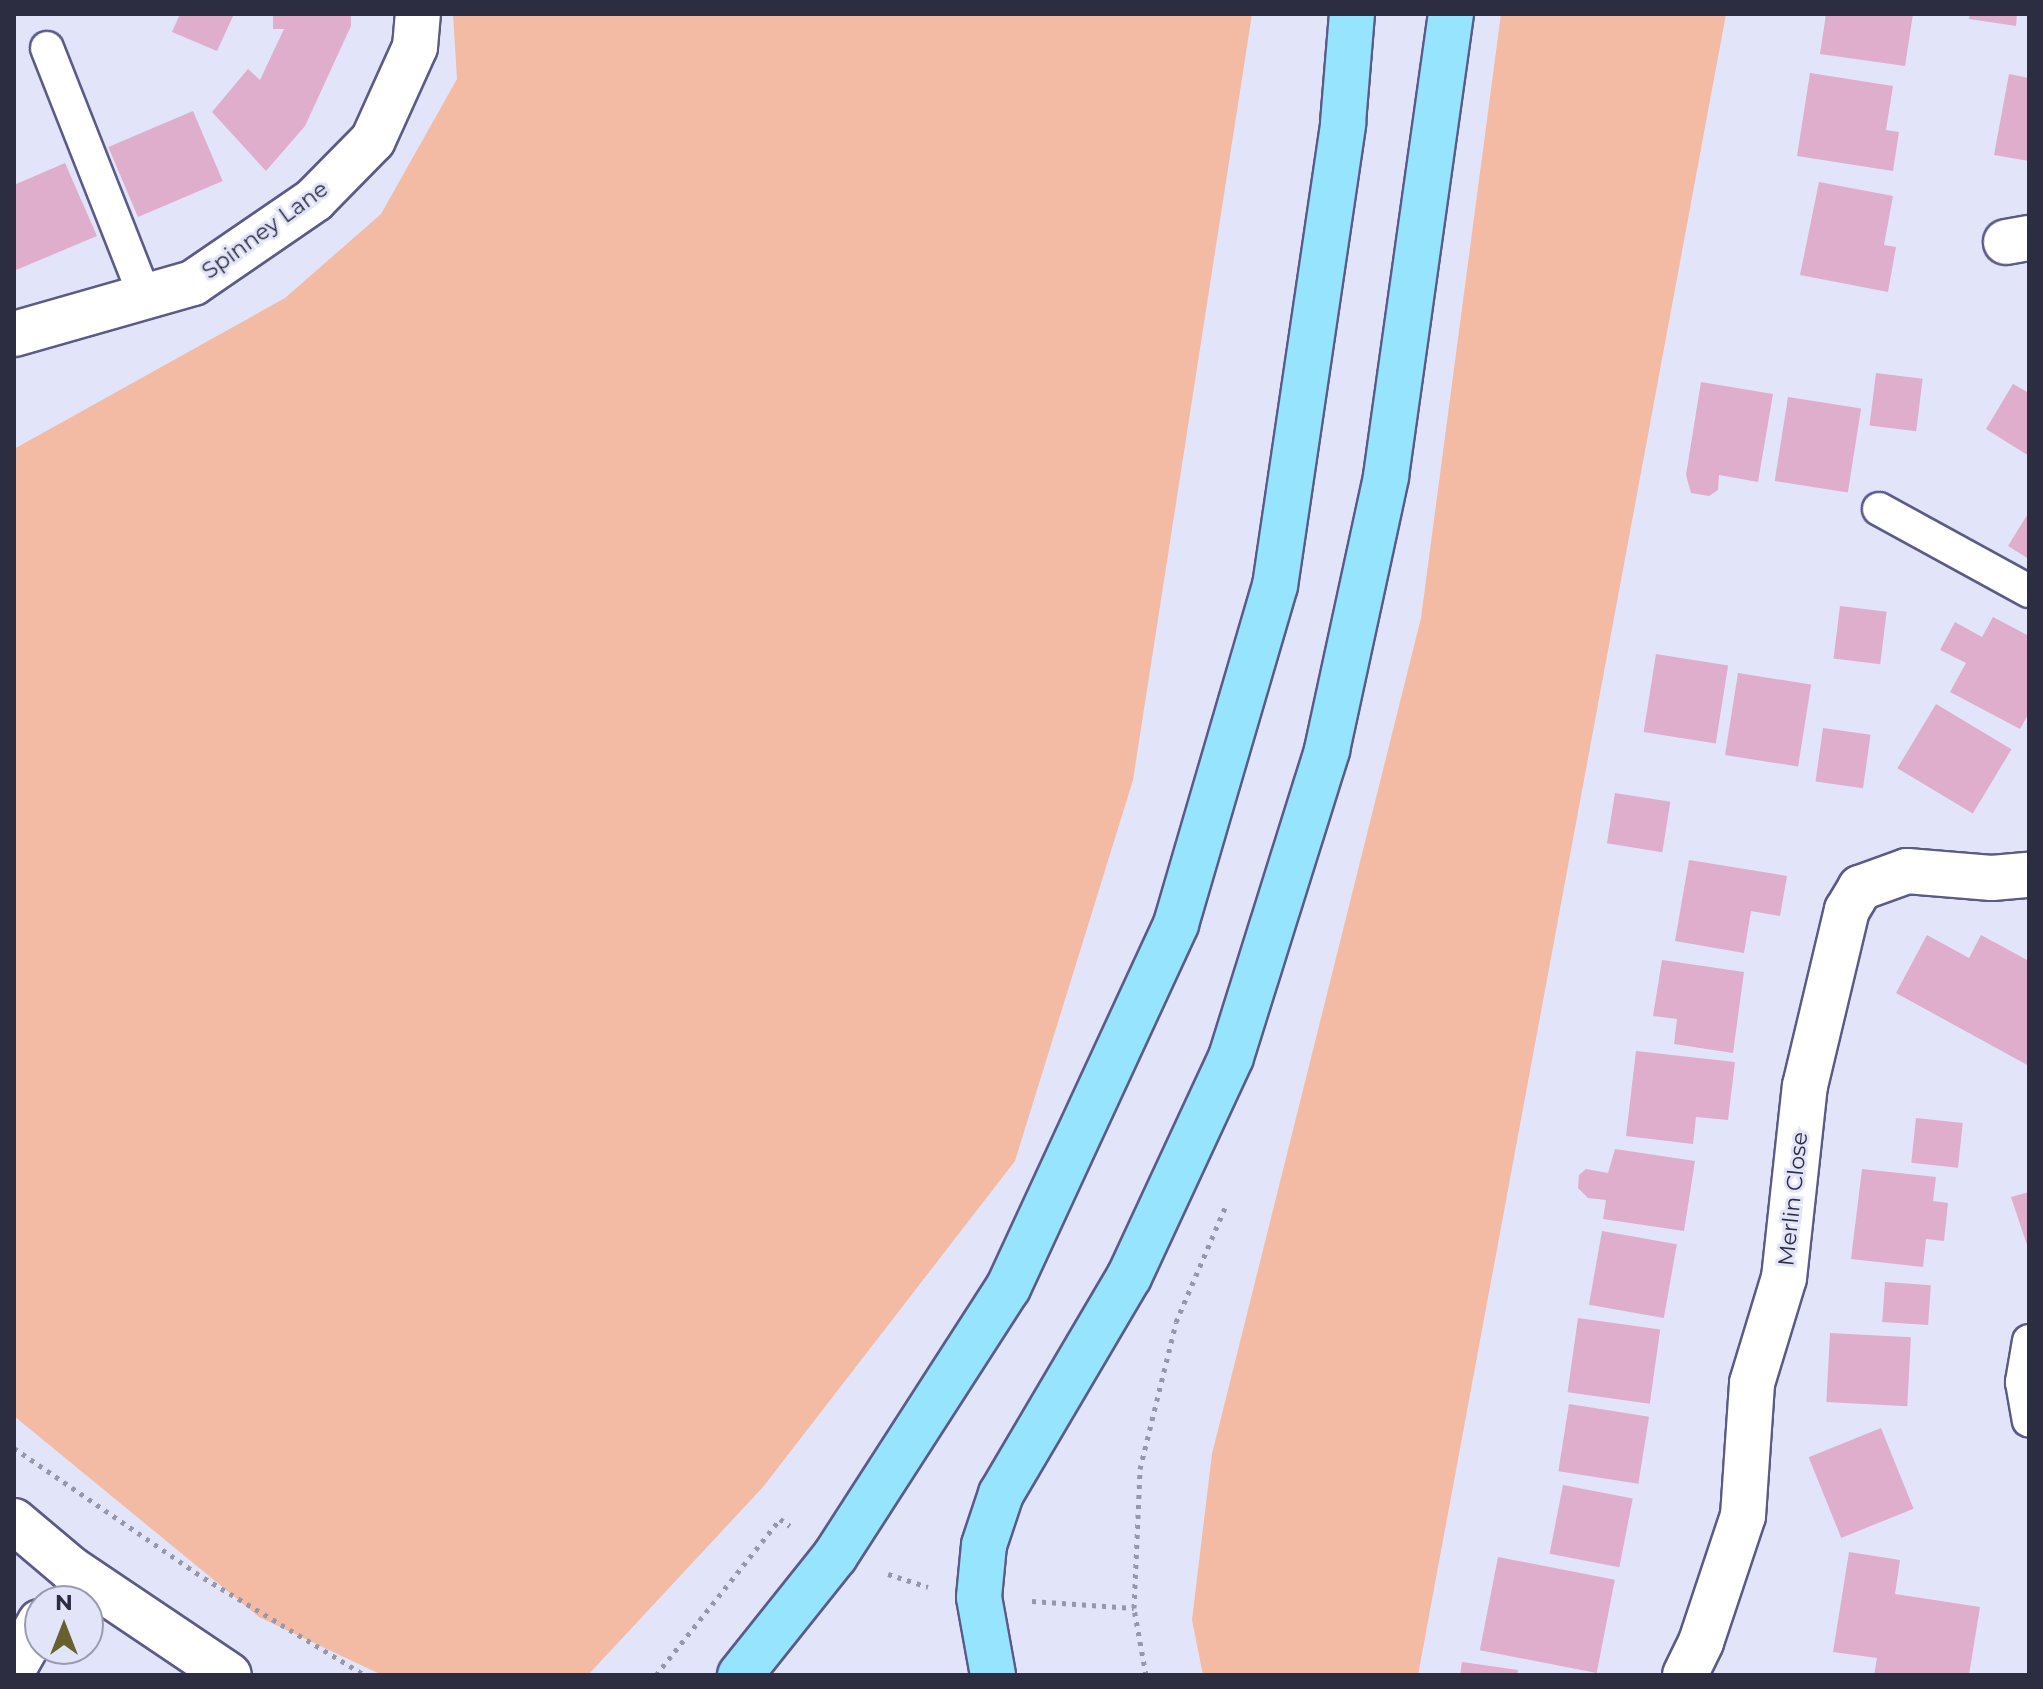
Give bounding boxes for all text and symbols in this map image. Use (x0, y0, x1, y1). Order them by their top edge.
street label: Spinney Lane (197, 176, 333, 284)
street label: Merlin Close (1773, 1131, 1813, 1267)
north arrow (24, 1585, 104, 1665)
text: N (55, 1589, 73, 1616)

